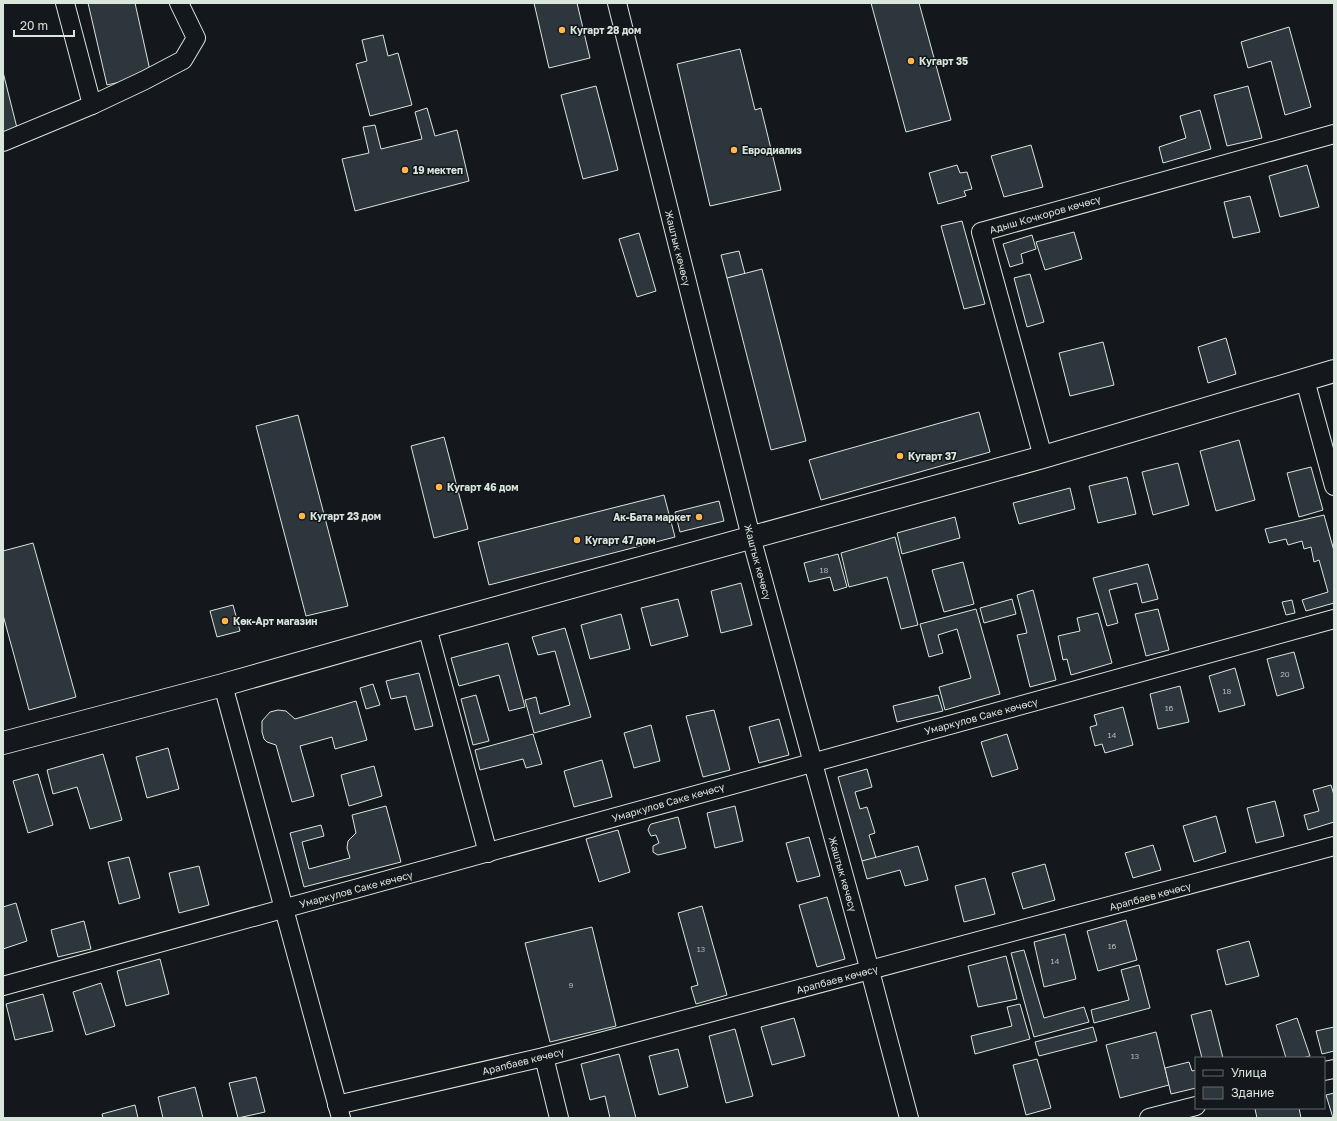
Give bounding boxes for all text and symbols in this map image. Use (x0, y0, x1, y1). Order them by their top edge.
scale bar (14, 12, 74, 38)
text: 20 m (20, 18, 48, 33)
place label: Кугарт 28 дом (570, 24, 641, 36)
marker: Кугарт 28 дом (557, 25, 567, 35)
place label: Кугарт 35 (919, 55, 968, 67)
marker: Кугарт 35 (906, 56, 916, 66)
place label: Евродиализ (742, 144, 802, 156)
marker: Евродиализ (729, 145, 739, 155)
place label: 19 мектеп (413, 164, 463, 176)
marker: 19 мектеп (400, 165, 410, 175)
street label: Адыш Кочкоров көчөсү (988, 192, 1103, 237)
street label: Жаштык көчөсү (662, 209, 693, 288)
place label: Кугарт 37 (908, 450, 957, 462)
marker: Кугарт 37 (895, 451, 905, 461)
place label: Кугарт 46 дом (447, 481, 518, 493)
marker: Кугарт 46 дом (434, 482, 444, 492)
place label: Кугарт 23 дом (310, 510, 381, 522)
marker: Кугарт 23 дом (297, 511, 307, 521)
place label: Ак-Бата маркет (613, 511, 691, 523)
marker: Ак-Бата маркет (694, 512, 704, 522)
street label: Жаштык көчөсү (741, 523, 774, 602)
place label: Кугарт 47 дом (585, 534, 656, 546)
marker: Кугарт 47 дом (572, 535, 582, 545)
house number: 18 (820, 565, 828, 575)
place label: Көк-Арт магазин (233, 615, 317, 627)
marker: Көк-Арт магазин (220, 616, 230, 626)
house number: 20 (1280, 669, 1290, 679)
house number: 18 (1223, 686, 1231, 696)
street label: Умаркулов Саке көчөсү (923, 695, 1040, 738)
house number: 16 (1165, 703, 1174, 713)
house number: 14 (1108, 730, 1116, 740)
street label: Умаркулов Саке көчөсү (610, 780, 726, 825)
street label: Жаштык көчөсү (826, 835, 860, 914)
street label: Умаркулов Саке көчөсү (298, 868, 415, 911)
street label: Арапбаев көчөсү (1108, 879, 1193, 914)
house number: 16 (1108, 941, 1117, 951)
house number: 13 (697, 944, 706, 954)
house number: 14 (1051, 956, 1059, 966)
street label: Арапбаев көчөсү (795, 962, 880, 997)
house number: 9 (569, 980, 574, 990)
street label: Арапбаев көчөсү (481, 1045, 566, 1078)
house number: 13 (1131, 1051, 1140, 1061)
legend (1195, 1057, 1325, 1109)
text: Улица (1231, 1065, 1267, 1080)
text: Здание (1231, 1085, 1274, 1100)

